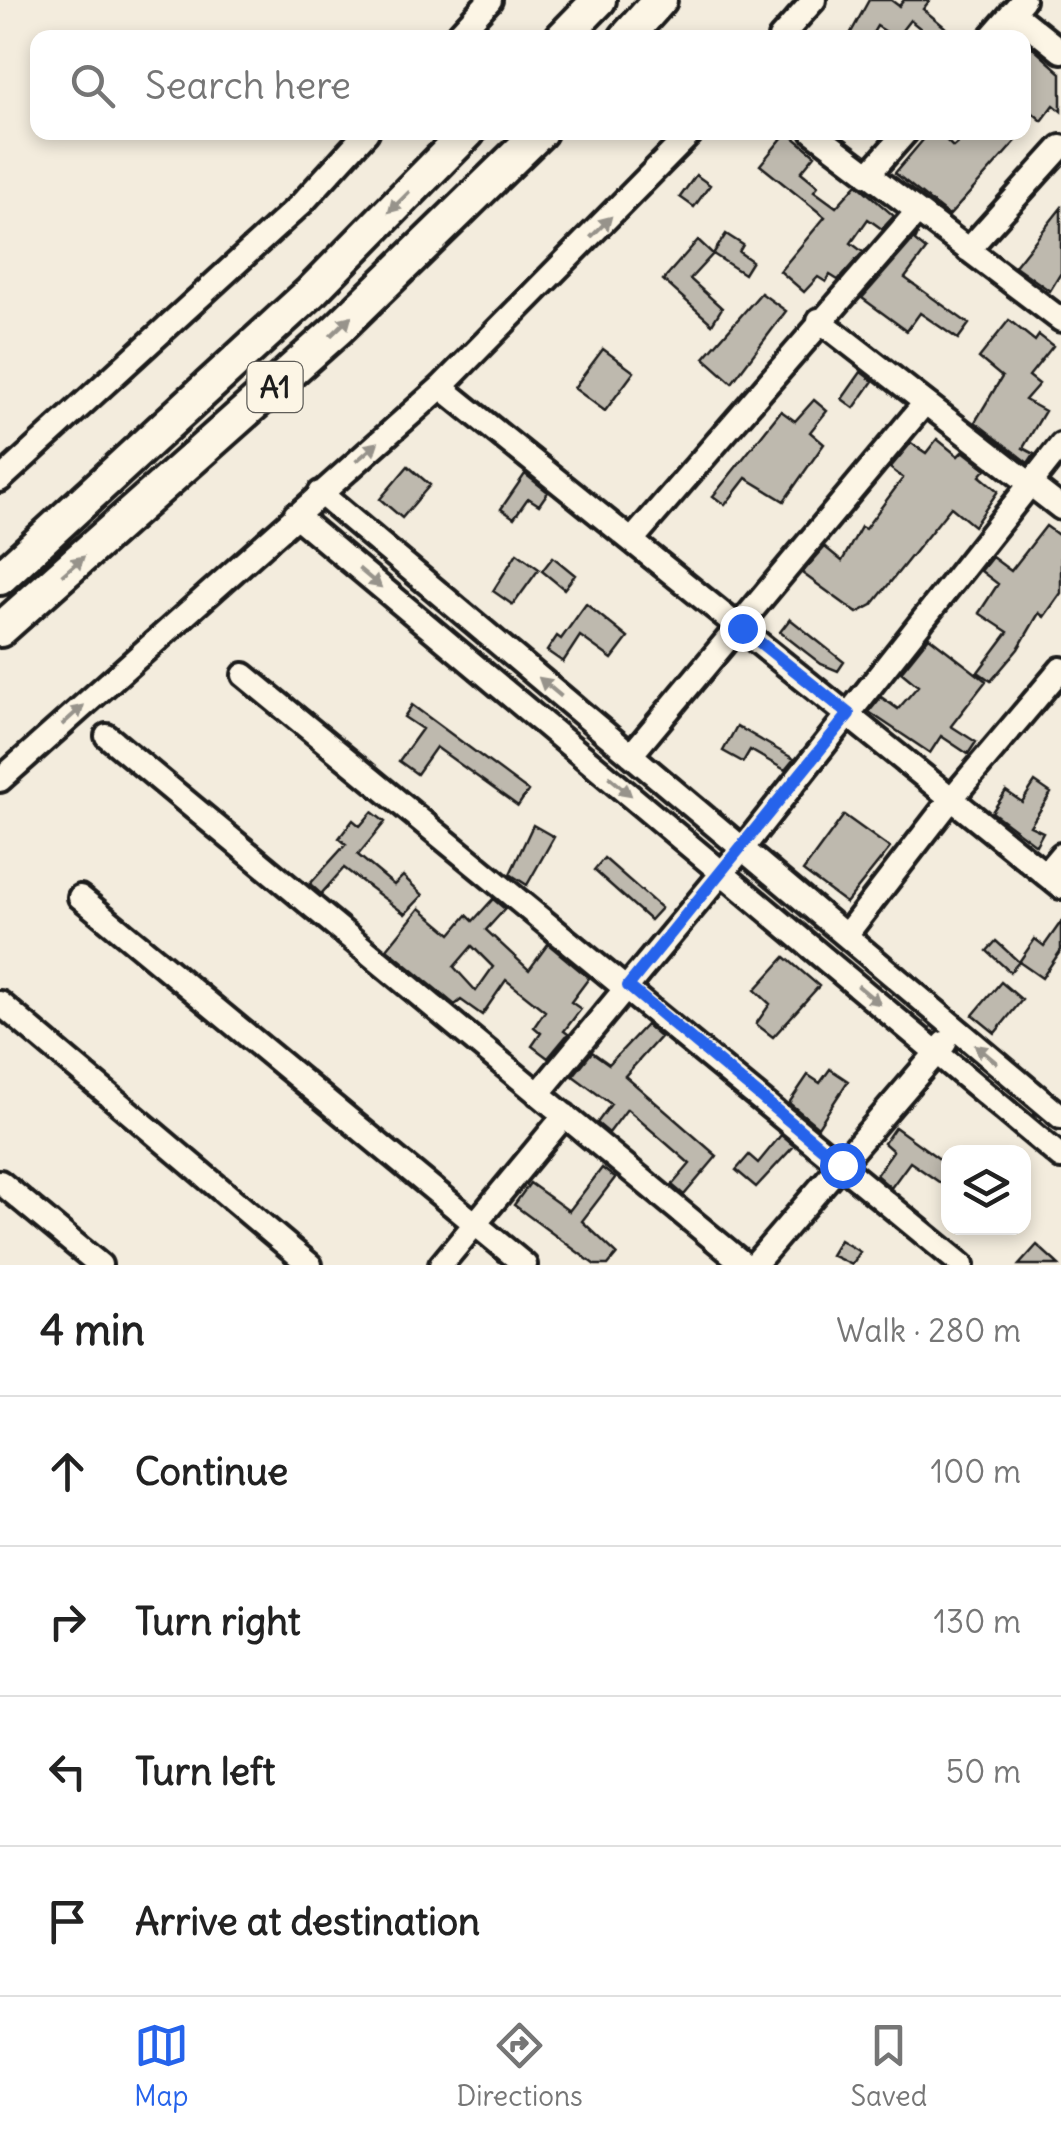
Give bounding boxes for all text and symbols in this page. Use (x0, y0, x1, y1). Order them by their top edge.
search box (30, 30, 1031, 140)
icon: search (65, 58, 120, 113)
text: Search here (145, 62, 351, 109)
one-way arrow (388, 189, 412, 213)
one-way arrow (589, 216, 613, 239)
one-way arrow (329, 314, 353, 338)
road number: A1 (248, 362, 302, 412)
one-way arrow (355, 441, 379, 464)
one-way arrow (61, 556, 86, 578)
one-way arrow (358, 567, 383, 588)
route end (720, 606, 766, 652)
one-way arrow (538, 677, 563, 698)
one-way arrow (60, 705, 85, 727)
one-way arrow (607, 775, 632, 796)
one-way arrow (856, 984, 881, 1005)
one-way arrow (974, 1044, 999, 1065)
route start (820, 1143, 866, 1189)
map controls (941, 1145, 1031, 1235)
button: layers (941, 1145, 1031, 1235)
text: 4 min (40, 1304, 145, 1356)
text: Walk · 280 m (836, 1310, 1021, 1351)
icon: ahead (40, 1444, 95, 1499)
text: Continue (135, 1448, 288, 1495)
text: 100 m (931, 1451, 1021, 1492)
icon: right (40, 1594, 95, 1649)
text: Turn right (135, 1598, 301, 1645)
text: 130 m (933, 1601, 1021, 1642)
icon: left (40, 1744, 95, 1799)
text: Turn left (135, 1748, 275, 1795)
text: 50 m (946, 1751, 1021, 1792)
icon: arrive (40, 1894, 95, 1949)
text: Arrive at destination (135, 1898, 480, 1945)
tab: Map (134, 2018, 189, 2114)
tab: Directions (456, 2018, 583, 2114)
tab: Saved (850, 2018, 927, 2114)

